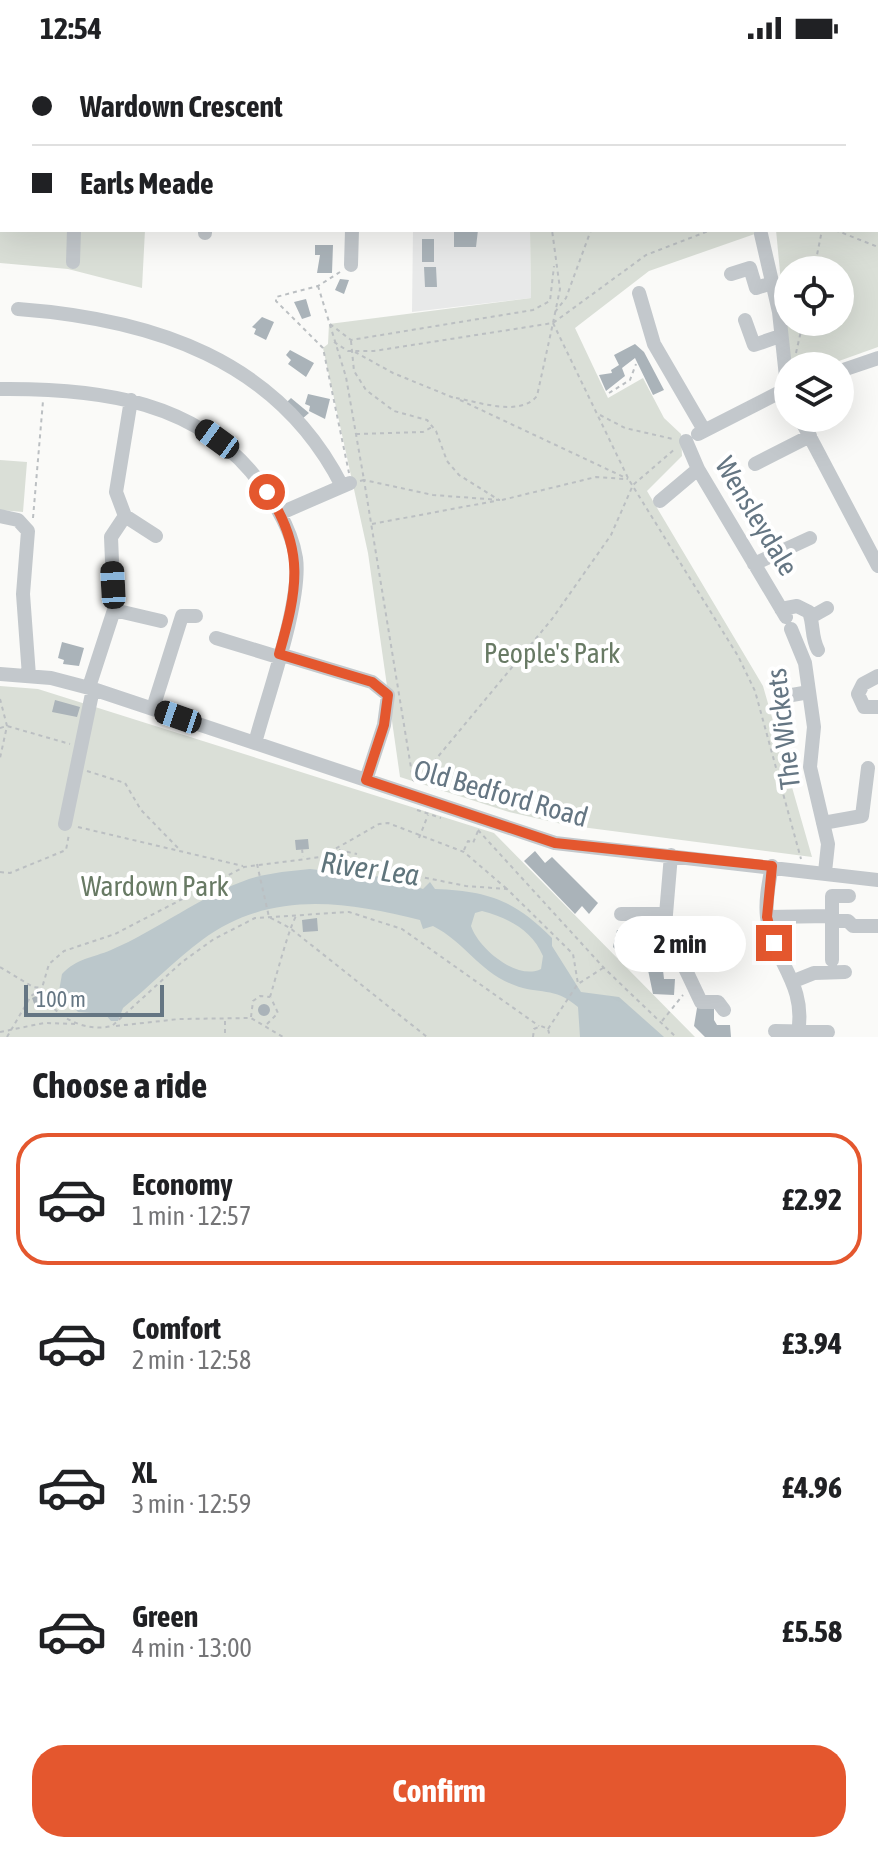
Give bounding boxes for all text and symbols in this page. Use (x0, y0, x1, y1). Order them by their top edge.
text: 12:54 (40, 11, 102, 45)
text: Wardown Crescent (80, 89, 283, 123)
text: Earls Meade (80, 166, 214, 200)
map controls (774, 256, 854, 432)
button: locate (774, 256, 854, 336)
button: layers (774, 352, 854, 432)
car (191, 415, 243, 463)
street label: Wensleydale (709, 451, 805, 581)
route start (249, 474, 285, 510)
car (100, 560, 126, 610)
park label: People's Park (484, 637, 620, 669)
street label: The Wickets (760, 667, 806, 791)
car (151, 698, 205, 736)
street label: Old Bedford Road (410, 753, 592, 833)
water label: River Lea (319, 844, 422, 892)
park label: Wardown Park (81, 870, 229, 902)
callout: 2 min (614, 915, 746, 971)
route end (756, 925, 792, 961)
text: 2 min (653, 929, 707, 959)
scale bar (24, 981, 164, 1017)
text: 100 m (36, 986, 86, 1012)
text: Choose a ride (32, 1064, 207, 1106)
icon: car (36, 1163, 108, 1235)
text: Economy (132, 1167, 233, 1201)
text: £2.92 (782, 1182, 842, 1216)
text: 1 min · 12:57 (132, 1201, 251, 1231)
icon: car (36, 1307, 108, 1379)
text: Comfort (132, 1311, 221, 1345)
text: £3.94 (782, 1326, 842, 1360)
text: 2 min · 12:58 (132, 1345, 251, 1375)
icon: car (36, 1451, 108, 1523)
text: XL (132, 1455, 157, 1489)
text: £4.96 (782, 1470, 842, 1504)
text: 3 min · 12:59 (132, 1489, 251, 1519)
icon: car (36, 1595, 108, 1667)
text: Green (132, 1599, 198, 1633)
text: £5.58 (782, 1614, 842, 1648)
text: 4 min · 13:00 (132, 1633, 252, 1663)
button: Confirm (32, 1745, 846, 1837)

